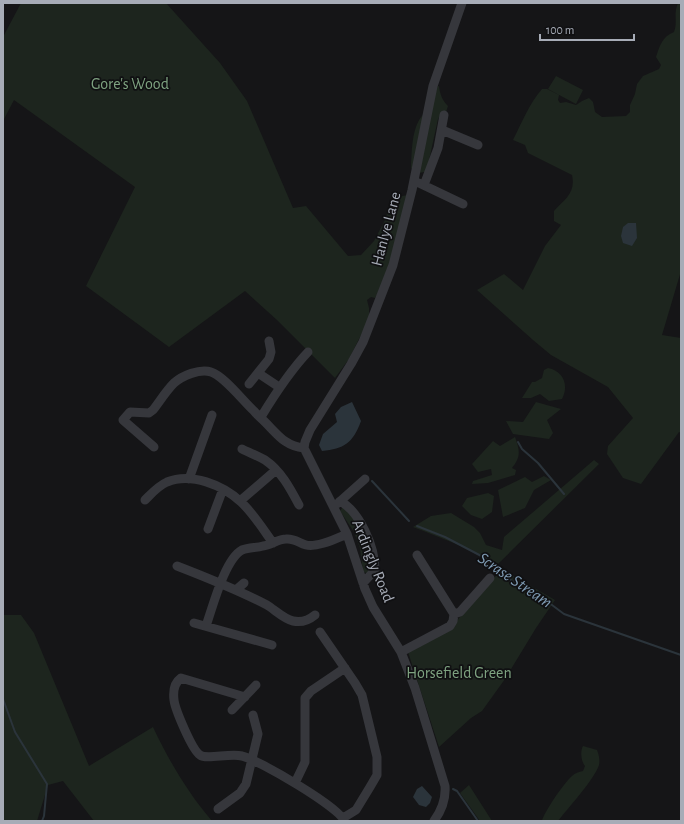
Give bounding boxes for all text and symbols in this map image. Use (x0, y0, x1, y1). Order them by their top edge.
scale bar (540, 16, 634, 42)
text: 100 m (546, 24, 574, 36)
park label: Gore's Wood (91, 76, 169, 92)
street label: Hanlye Lane (368, 190, 405, 268)
street label: Ardingly Road (348, 517, 397, 605)
water label: Scrase Stream (475, 549, 555, 611)
park label: Horsefield Green (406, 665, 512, 681)

